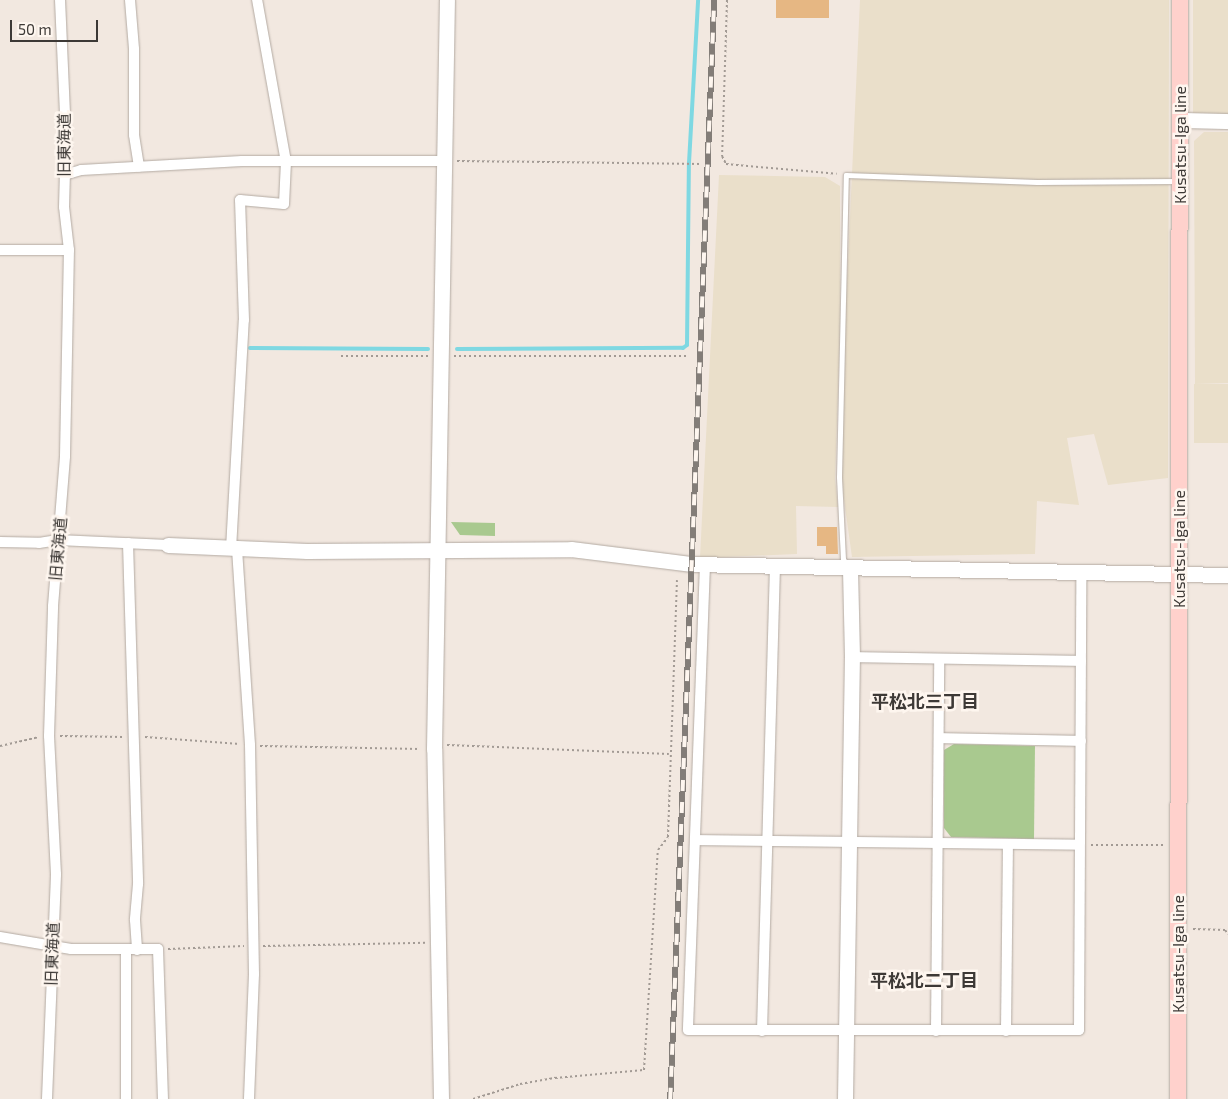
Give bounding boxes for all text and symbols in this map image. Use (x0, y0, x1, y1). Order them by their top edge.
scale bar (12, 10, 100, 42)
text: 50 m (18, 20, 52, 38)
street label: Kusatsu-Iga line (1170, 86, 1190, 204)
street label: 旧東海道 (54, 113, 74, 177)
street label: Kusatsu-Iga line (1169, 490, 1189, 608)
street label: 旧東海道 (46, 516, 70, 582)
district label: 平松北三丁目 (871, 690, 979, 712)
street label: Kusatsu-Iga line (1168, 895, 1188, 1013)
street label: 旧東海道 (41, 922, 63, 986)
district label: 平松北二丁目 (870, 969, 978, 991)

